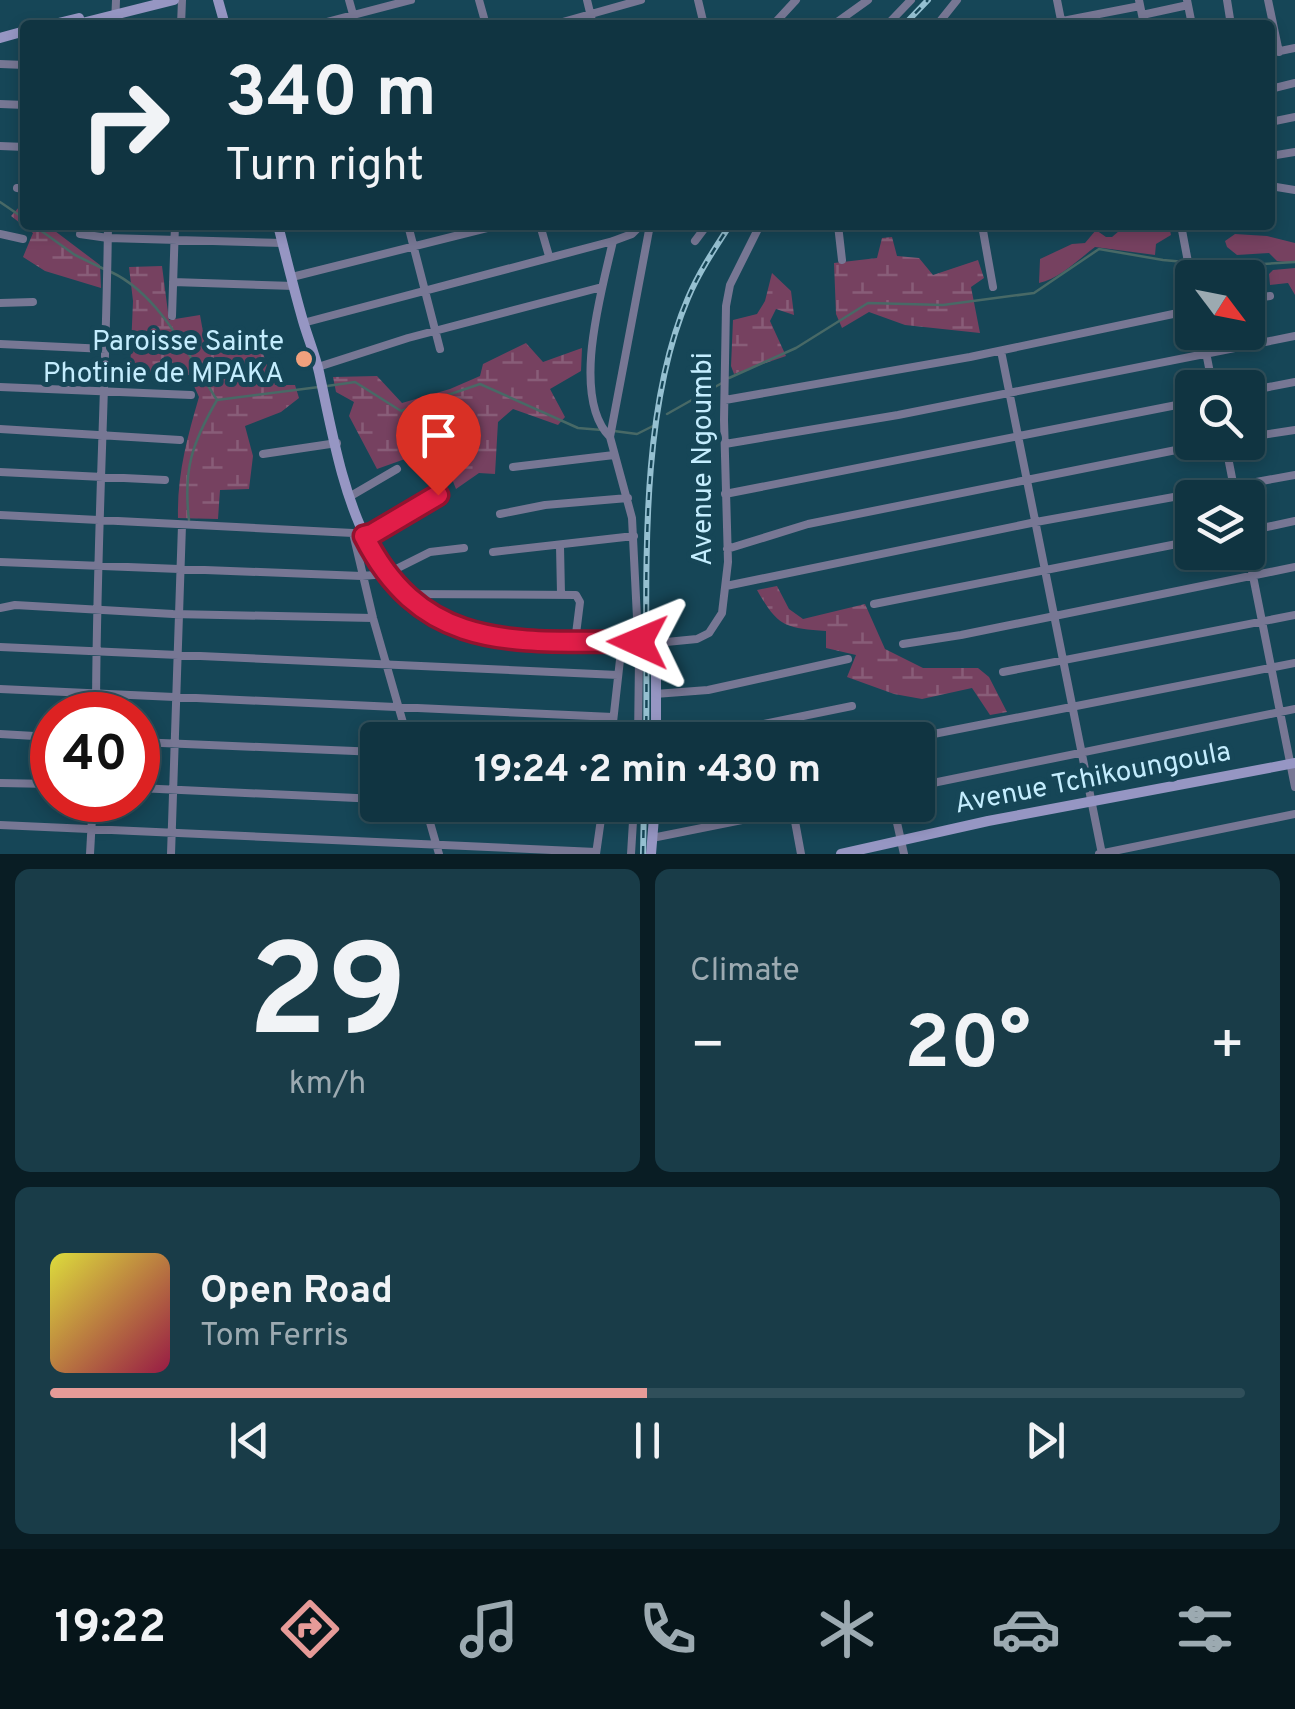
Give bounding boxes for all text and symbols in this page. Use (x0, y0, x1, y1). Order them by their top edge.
text: 340 m (225, 52, 437, 141)
icon: right (60, 60, 190, 190)
text: Turn right (225, 139, 424, 196)
north arrow (1175, 260, 1265, 350)
map controls (1175, 260, 1265, 570)
place label: Paroisse Sainte Photinie de MPAKA (43, 325, 284, 393)
marker: Paroisse Sainte Photinie de MPAKA (293, 348, 315, 370)
street label: Avenue Ngoumbi (686, 352, 722, 566)
button: search (1175, 370, 1265, 460)
pin (396, 393, 481, 496)
icon: arrive (411, 408, 466, 463)
button: layers (1175, 480, 1265, 570)
position arrow (586, 590, 690, 694)
speed limit sign: 40 (30, 692, 160, 822)
street label: Avenue Tchikoungoula (952, 735, 1234, 823)
text: 19:24 · 2 min · 430 m (474, 747, 821, 796)
text: 29 (248, 917, 407, 1082)
text: Climate (690, 952, 800, 992)
text: 20° (904, 1000, 1031, 1095)
text: − (690, 1013, 725, 1083)
text: + (1210, 1013, 1245, 1083)
text: km/h (289, 1065, 366, 1105)
text: Open Road (200, 1268, 393, 1317)
text: Tom Ferris (200, 1317, 349, 1357)
icon: previous (222, 1413, 277, 1468)
icon: pause (620, 1413, 675, 1468)
icon: next (1018, 1413, 1073, 1468)
icon: directions (275, 1594, 345, 1664)
icon: music (454, 1594, 524, 1664)
icon: phone (633, 1594, 703, 1664)
icon: climate (812, 1594, 882, 1664)
icon: car (991, 1594, 1061, 1664)
icon: filters (1170, 1594, 1240, 1664)
text: 19:22 (55, 1601, 166, 1658)

